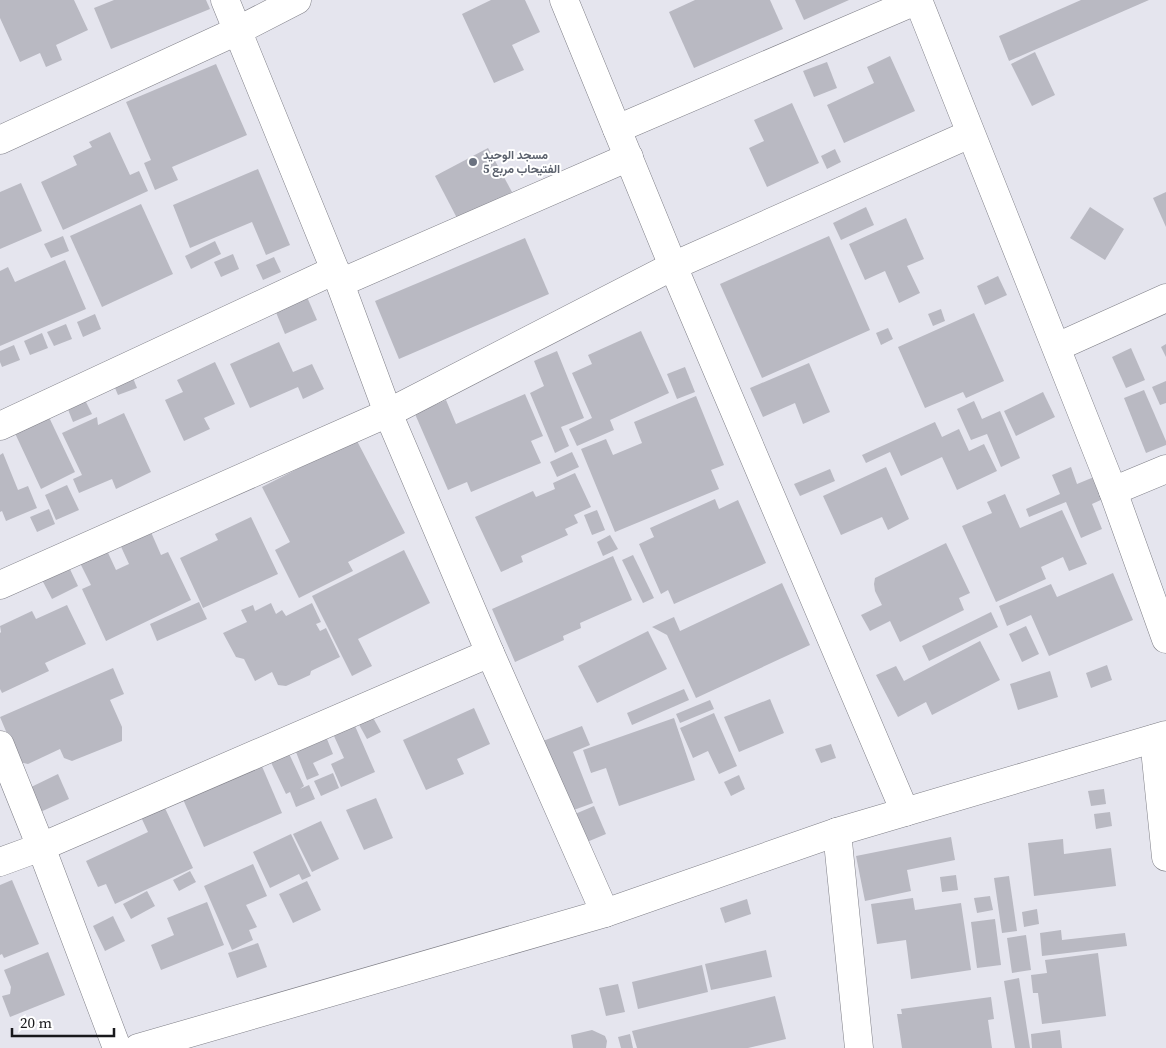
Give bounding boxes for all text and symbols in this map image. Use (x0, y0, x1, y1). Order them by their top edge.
place label: مسجد الوحيد الفتيحاب مربع 5 (483, 147, 560, 177)
marker: مسجد الوحيد الفتيحاب مربع 5 (467, 156, 479, 168)
scale bar (12, 1006, 115, 1038)
text: 20 m (20, 1012, 52, 1033)

